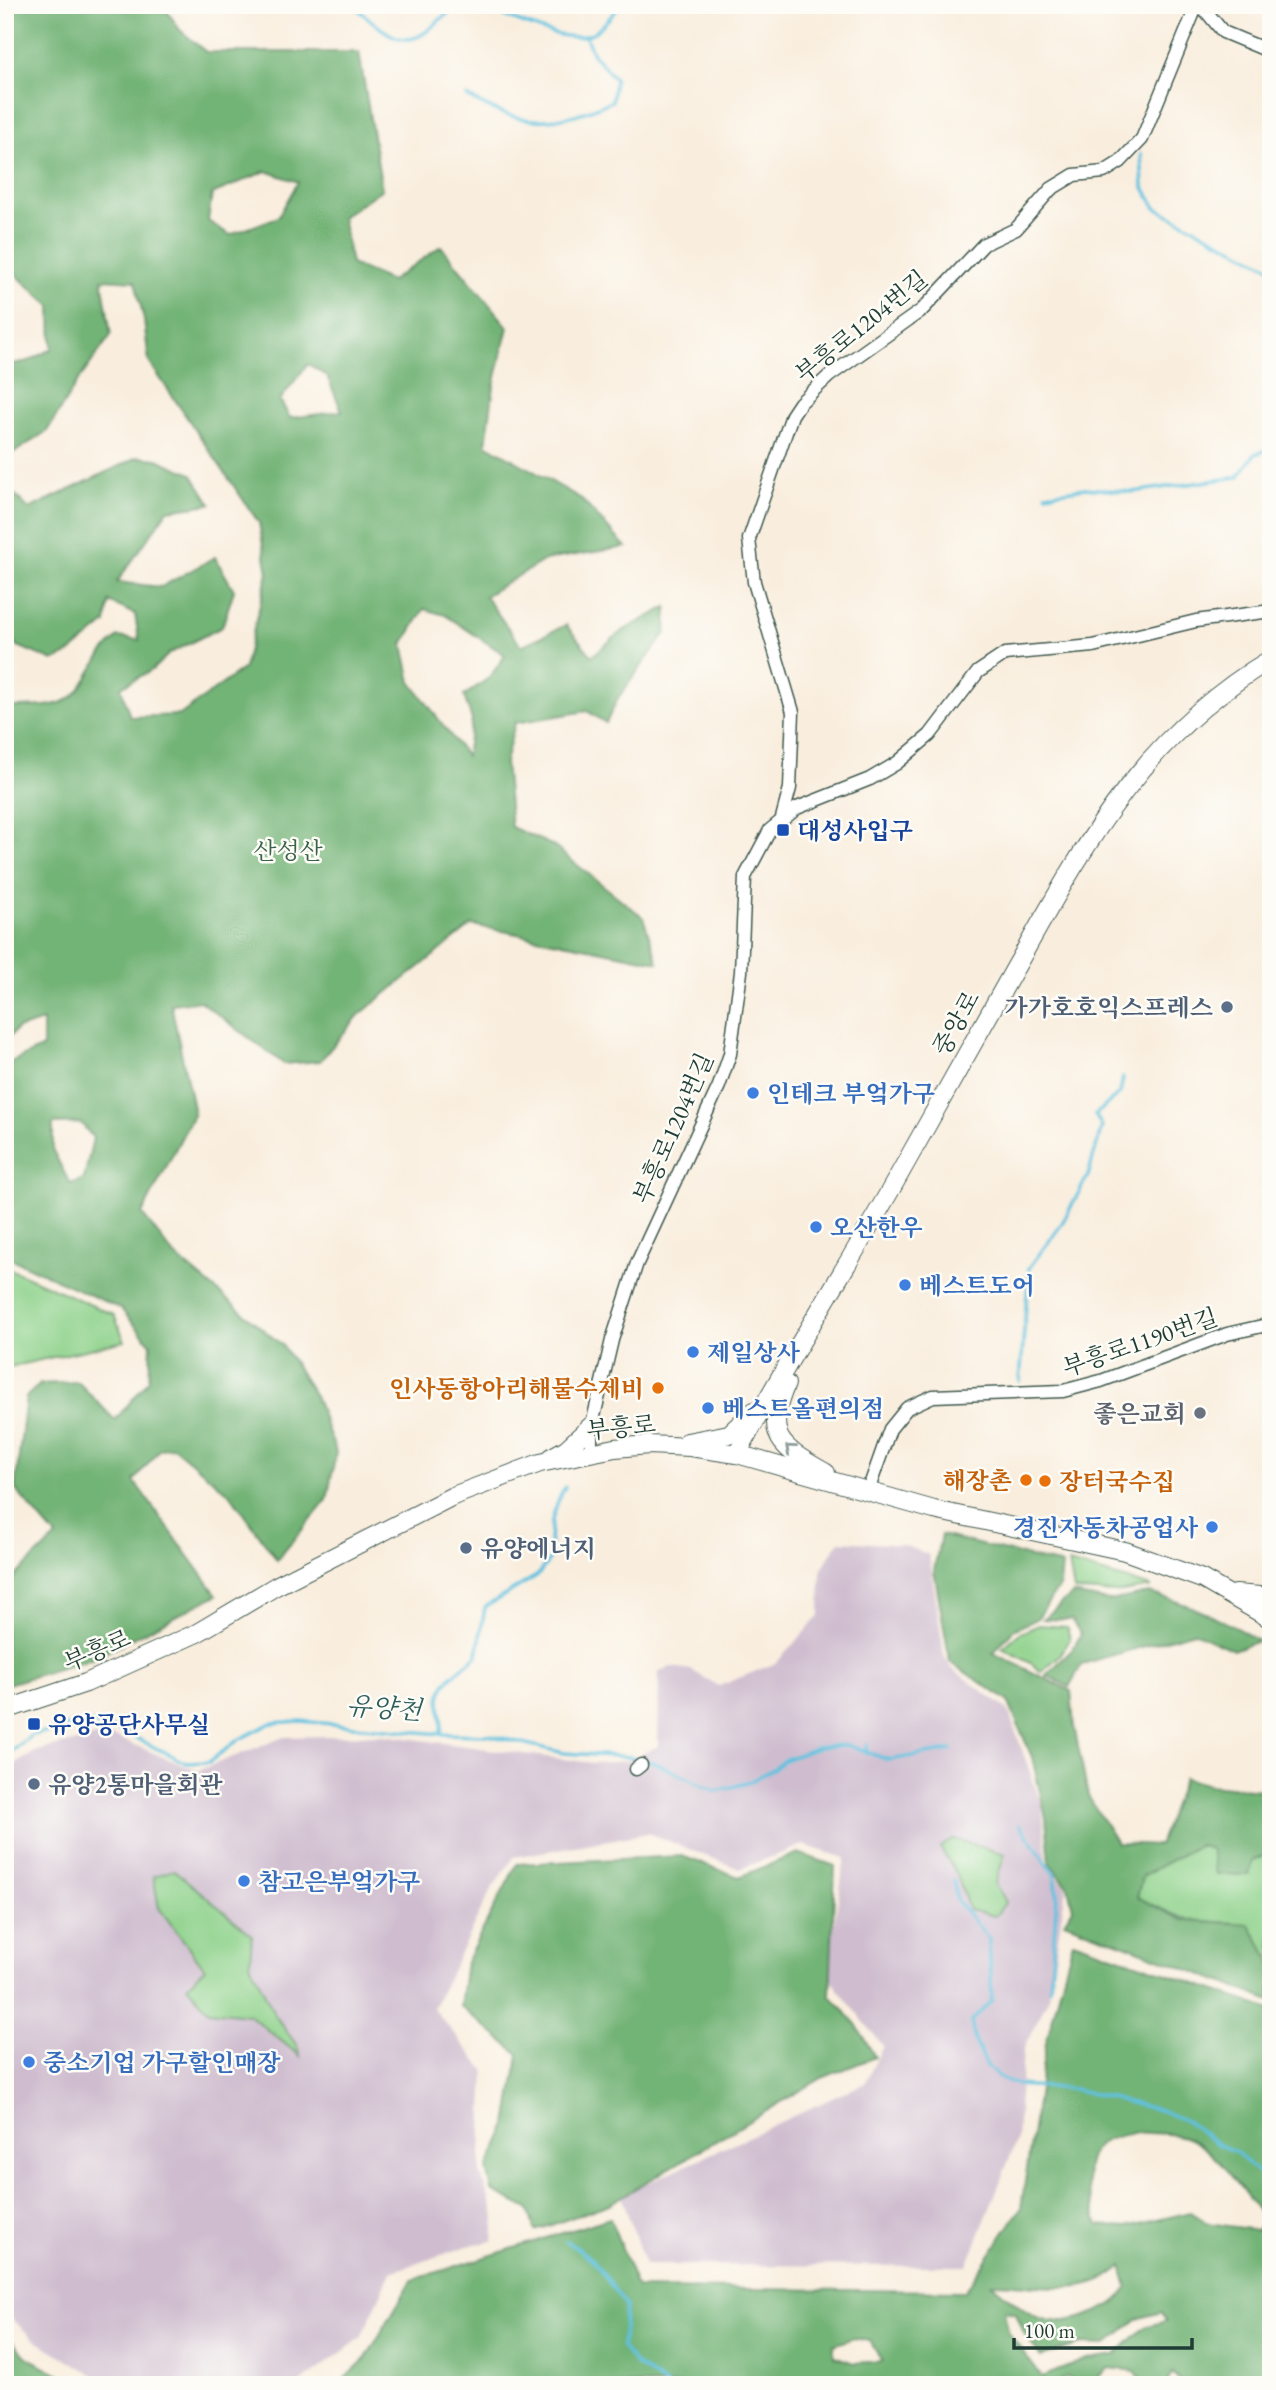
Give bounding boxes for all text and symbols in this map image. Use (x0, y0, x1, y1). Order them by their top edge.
street label: 부흥로1204번길 (788, 263, 934, 389)
place label: 대성사입구 (797, 815, 913, 846)
marker: 대성사입구 (775, 822, 791, 838)
park label: 산성산 (253, 835, 324, 866)
street label: 중앙로 (926, 985, 986, 1061)
place label: 가가호호익스프레스 (1004, 992, 1213, 1023)
marker: 가가호호익스프레스 (1219, 999, 1235, 1015)
street label: 부흥로1204번길 (626, 1048, 720, 1208)
place label: 인테크 부엌가구 (767, 1078, 935, 1109)
marker: 인테크 부엌가구 (745, 1085, 761, 1101)
place label: 오산한우 (830, 1212, 923, 1243)
marker: 오산한우 (808, 1219, 824, 1235)
place label: 베스트도어 (919, 1270, 1035, 1301)
marker: 베스트도어 (897, 1277, 913, 1293)
street label: 부흥로1190번길 (1058, 1301, 1222, 1383)
place label: 제일상사 (707, 1337, 801, 1368)
marker: 제일상사 (685, 1344, 701, 1360)
place label: 인사동항아리해물수제비 (389, 1373, 644, 1404)
marker: 인사동항아리해물수제비 (650, 1380, 666, 1396)
place label: 베스트올편의점 (722, 1393, 884, 1424)
place label: 좋은교회 (1093, 1398, 1186, 1429)
marker: 베스트올편의점 (700, 1400, 716, 1416)
marker: 좋은교회 (1192, 1405, 1208, 1421)
street label: 부흥로 (585, 1408, 657, 1446)
one-way arrow (785, 1445, 798, 1457)
place label: 해장촌 (942, 1465, 1012, 1496)
place label: 장터국수집 (1059, 1466, 1175, 1497)
marker: 해장촌 (1018, 1472, 1034, 1488)
marker: 장터국수집 (1037, 1473, 1053, 1489)
place label: 경진자동차공업사 (1013, 1512, 1199, 1543)
marker: 경진자동차공업사 (1204, 1519, 1220, 1535)
place label: 유양에너지 (480, 1533, 596, 1564)
marker: 유양에너지 (458, 1540, 474, 1556)
street label: 부흥로 (59, 1622, 135, 1678)
water label: 유양천 (345, 1688, 425, 1728)
place label: 유양공단사무실 (48, 1709, 210, 1740)
marker: 유양공단사무실 (26, 1716, 42, 1732)
place label: 유양2통마을회관 (48, 1769, 223, 1800)
marker: 유양2통마을회관 (26, 1776, 42, 1792)
place label: 참고은부엌가구 (258, 1866, 420, 1897)
marker: 참고은부엌가구 (236, 1873, 252, 1889)
place label: 중소기업 가구할인매장 (43, 2047, 281, 2078)
marker: 중소기업 가구할인매장 (21, 2054, 37, 2070)
scale bar (1014, 2306, 1192, 2350)
text: 100 m (1024, 2317, 1075, 2344)

